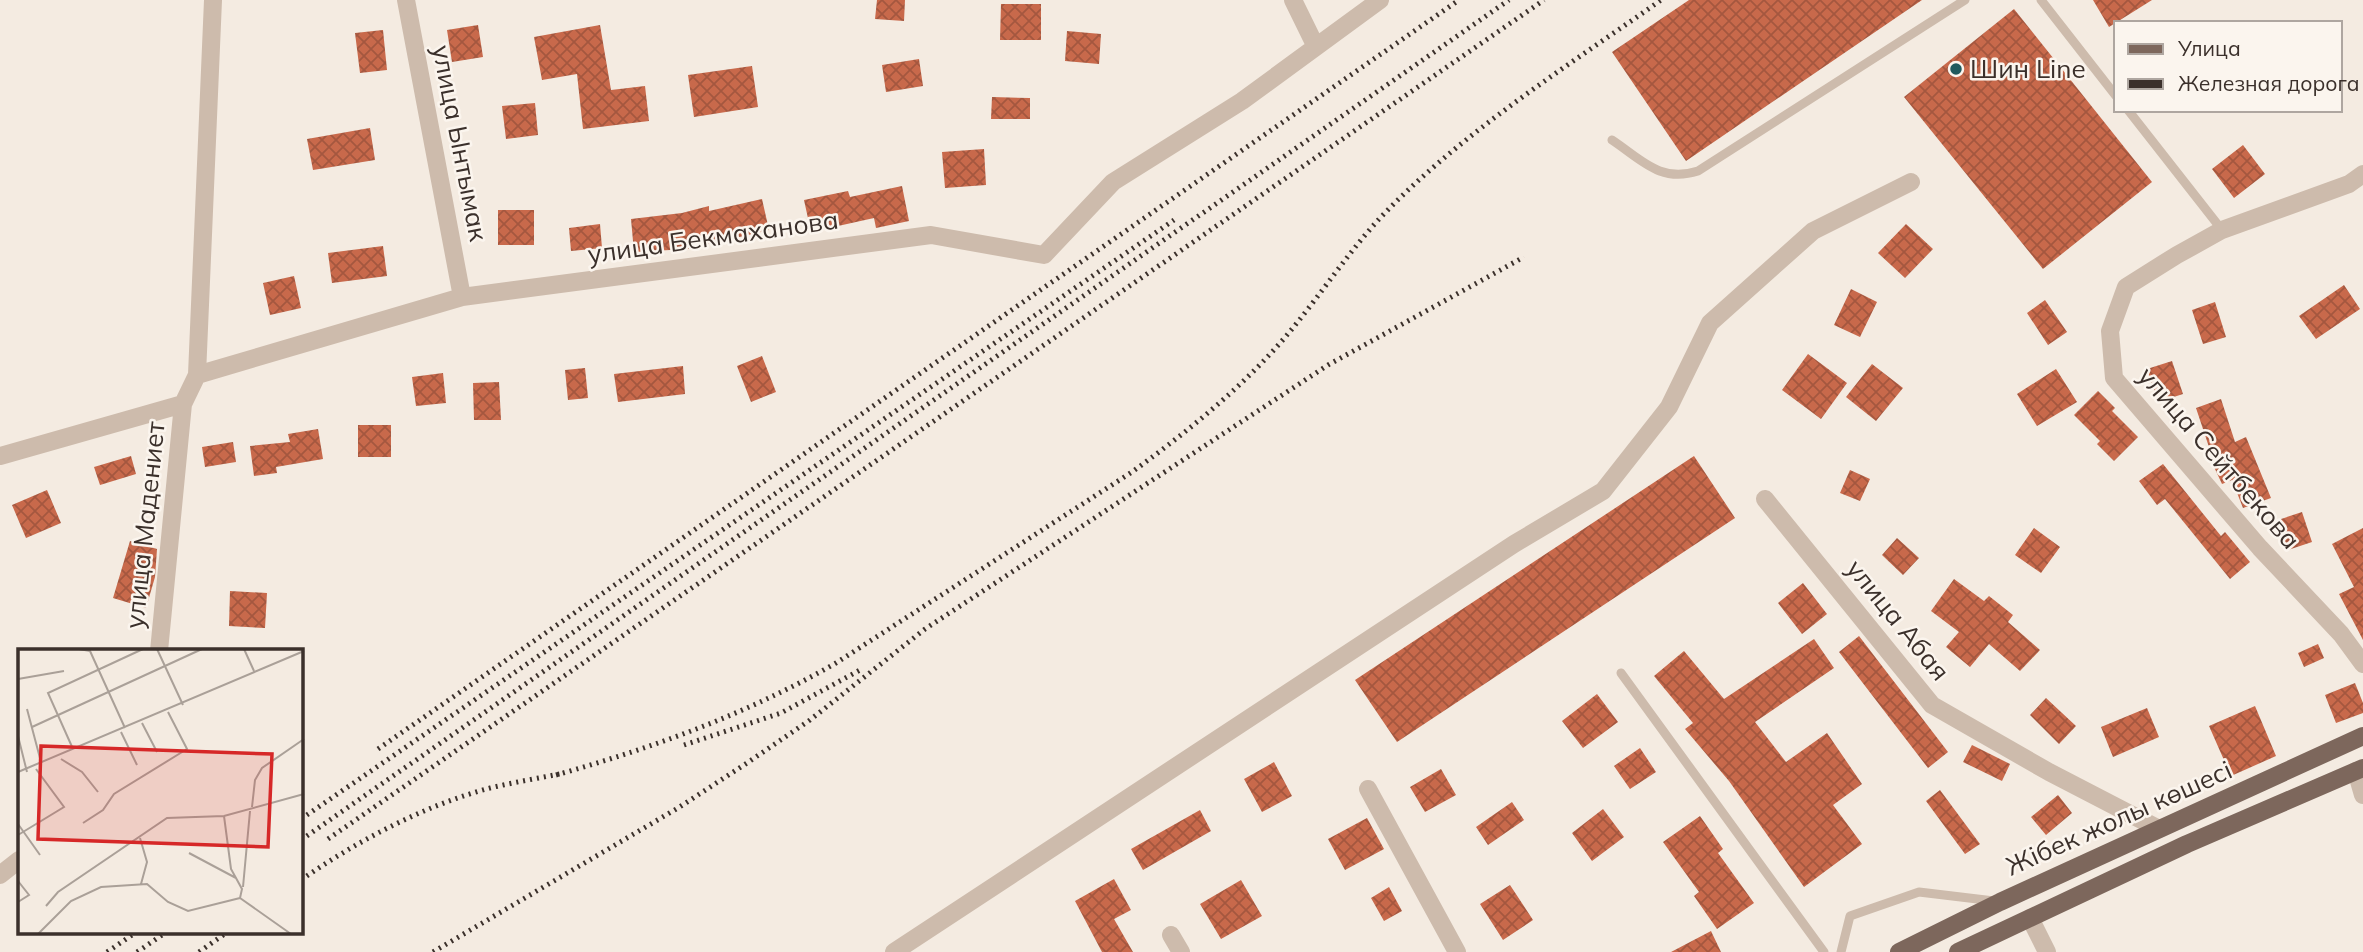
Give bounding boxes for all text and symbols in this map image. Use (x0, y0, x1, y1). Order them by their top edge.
legend (2114, 21, 2342, 112)
text: Улица (2177, 35, 2241, 61)
street label: улица Ынтымак (425, 42, 496, 244)
place label: Шин Line (1970, 52, 2086, 85)
marker: Шин Line (1948, 61, 1964, 77)
text: Железная дорога (2178, 70, 2360, 96)
street label: улица Бекмаханова (585, 203, 840, 270)
street label: улица Сейтбекова (2131, 360, 2308, 556)
street label: улица Мадениет (117, 420, 172, 630)
street label: улица Абая (1839, 552, 1957, 687)
inset map (18, 649, 303, 934)
street label: Жібек жолы көшесі (2001, 753, 2237, 882)

